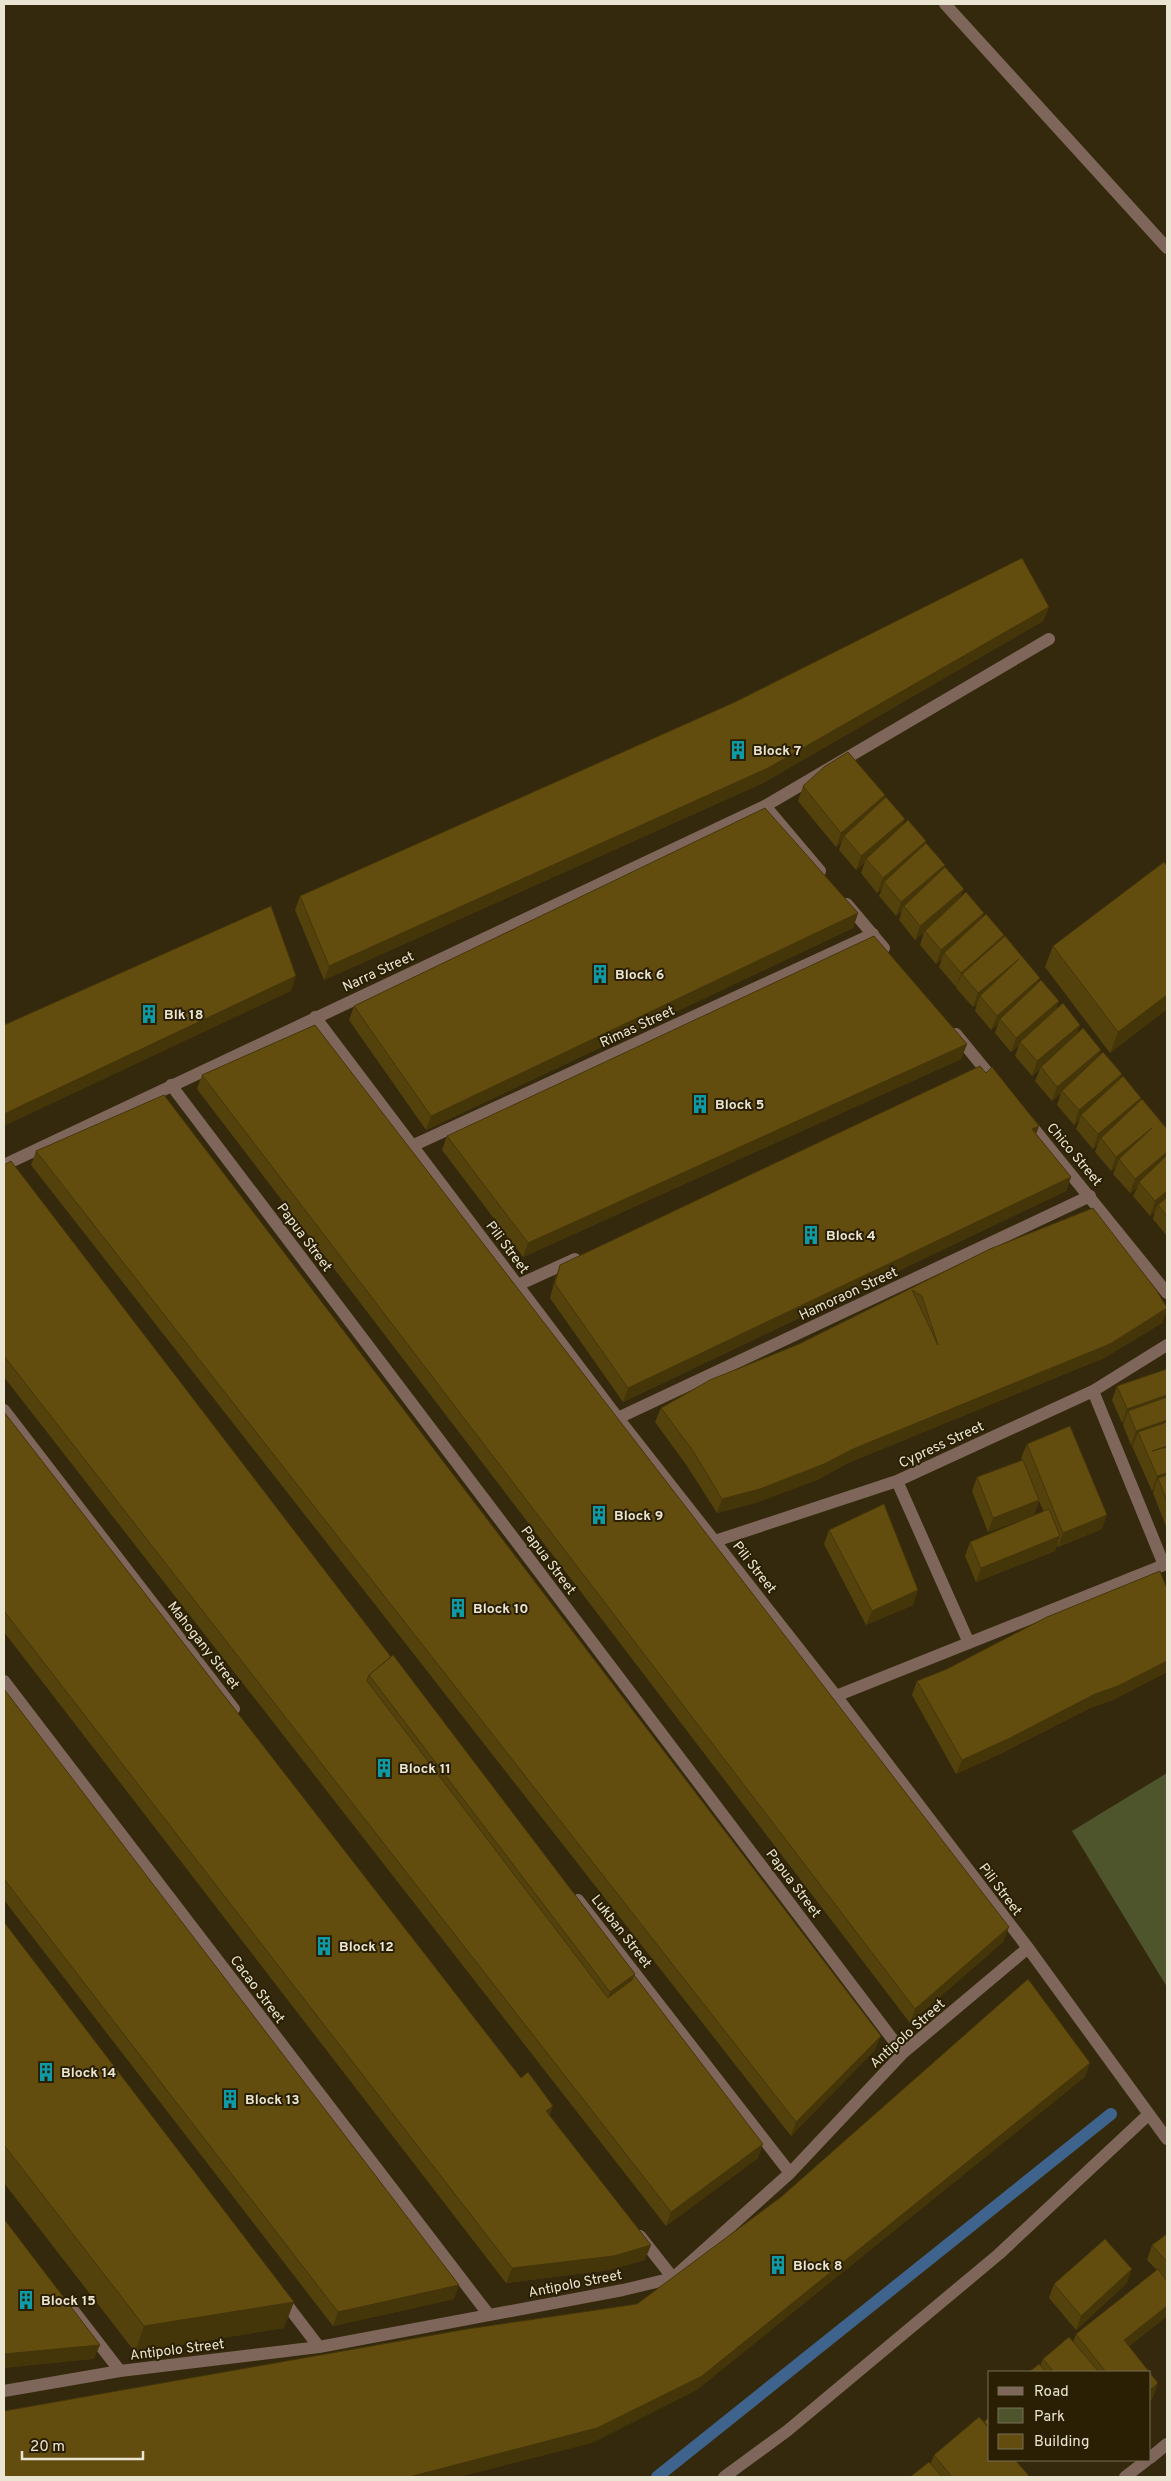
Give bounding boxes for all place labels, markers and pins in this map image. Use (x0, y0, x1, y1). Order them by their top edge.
building icon: Block 7 (727, 739, 749, 761)
place label: Block 7 (753, 743, 801, 760)
building icon: Block 6 (589, 963, 611, 985)
place label: Block 6 (615, 967, 664, 984)
building icon: Blk 18 (138, 1003, 160, 1025)
place label: Blk 18 (164, 1007, 203, 1024)
building icon: Block 5 (689, 1093, 711, 1115)
place label: Block 5 (715, 1097, 764, 1114)
building icon: Block 4 (800, 1224, 822, 1246)
place label: Block 4 (826, 1228, 876, 1245)
building icon: Block 9 (588, 1504, 610, 1526)
place label: Block 9 (614, 1508, 663, 1525)
building icon: Block 10 (447, 1597, 469, 1619)
place label: Block 10 (473, 1601, 528, 1618)
building icon: Block 11 (373, 1757, 395, 1779)
place label: Block 11 (399, 1761, 451, 1778)
building icon: Block 12 (313, 1935, 335, 1957)
place label: Block 12 (339, 1939, 394, 1956)
building icon: Block 14 (35, 2061, 57, 2083)
place label: Block 14 (61, 2065, 116, 2082)
building icon: Block 13 (219, 2088, 241, 2110)
place label: Block 13 (245, 2092, 300, 2109)
building icon: Block 8 (767, 2254, 789, 2276)
place label: Block 8 (793, 2258, 842, 2275)
building icon: Block 15 (15, 2289, 37, 2311)
place label: Block 15 (41, 2293, 96, 2310)

